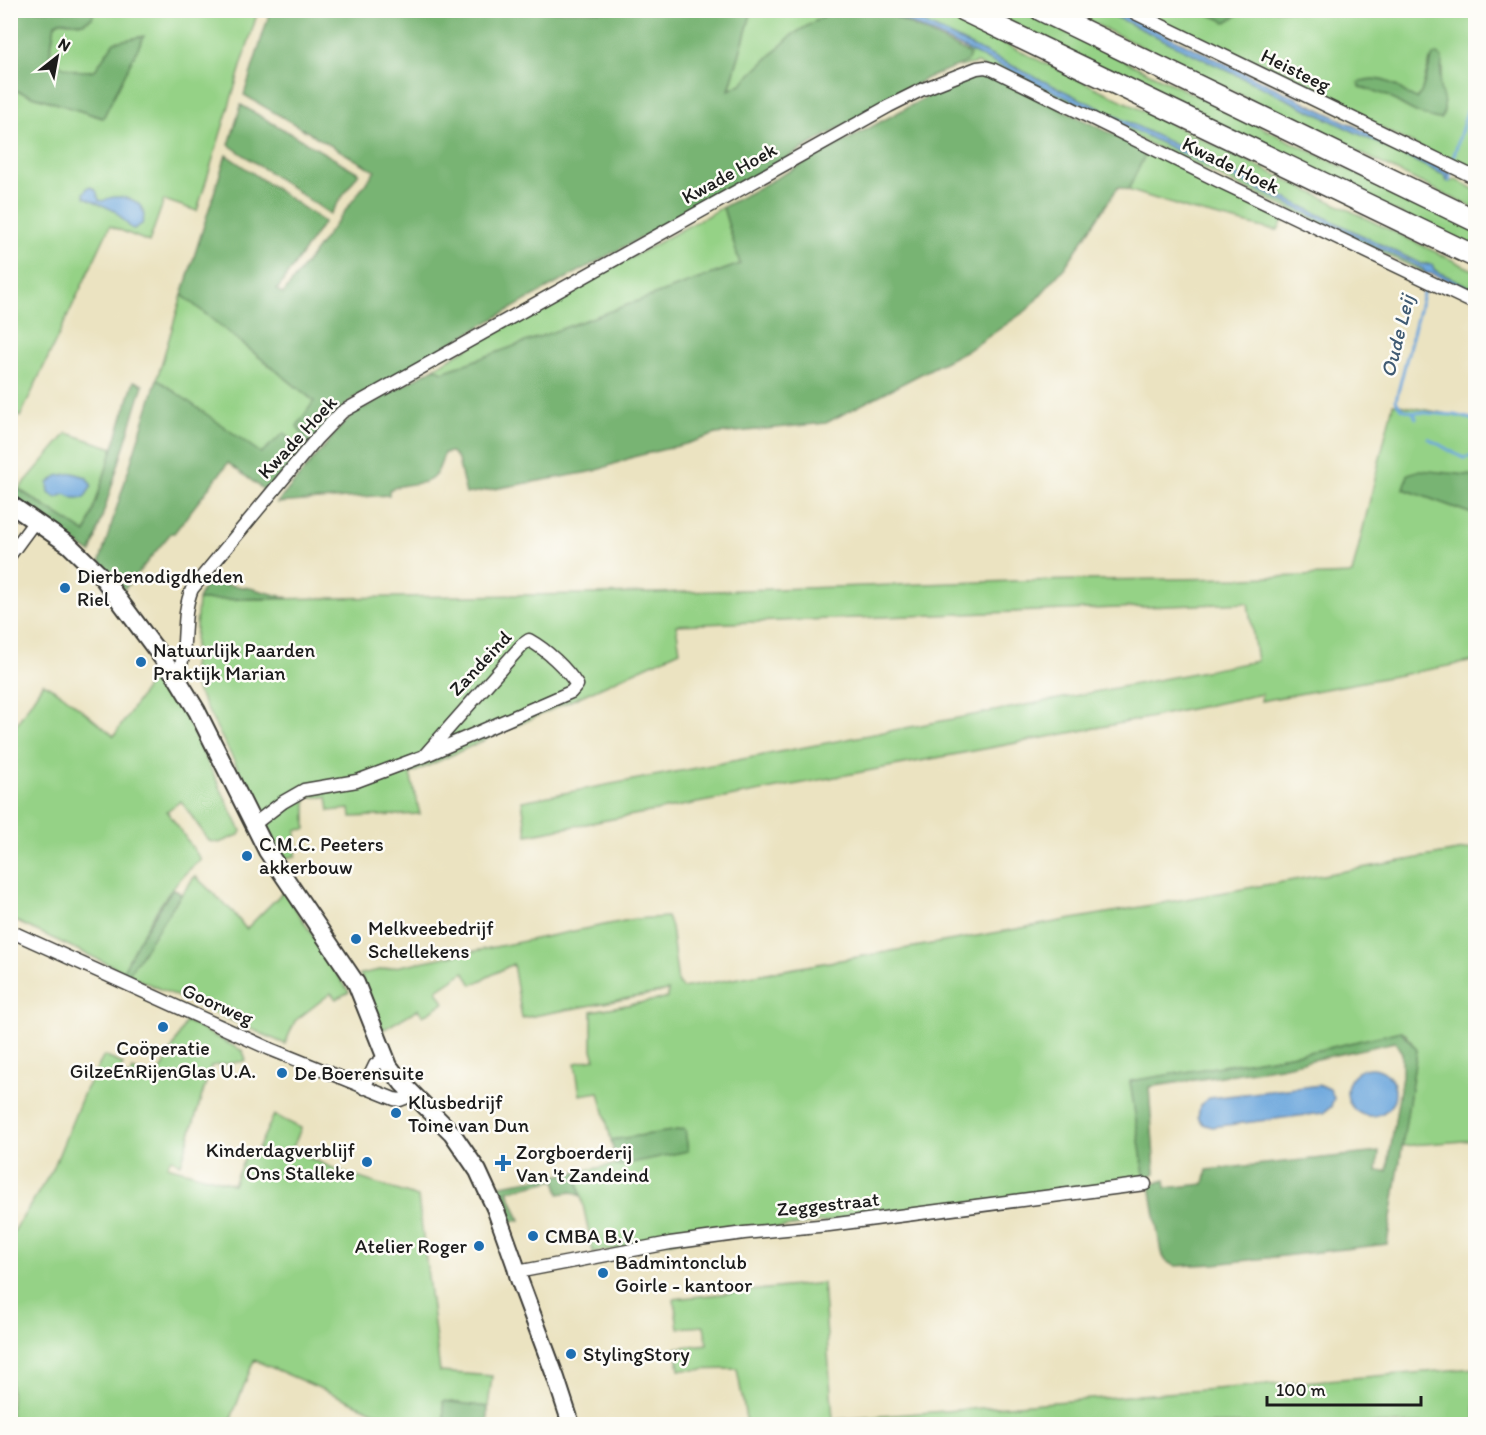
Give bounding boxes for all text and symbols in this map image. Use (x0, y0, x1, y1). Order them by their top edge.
north arrow (27, 27, 87, 87)
text: N (55, 34, 74, 55)
street label: Heisteeg (1257, 43, 1335, 97)
street label: Kwade Hoek (1179, 131, 1284, 199)
street label: Kwade Hoek (677, 137, 781, 209)
water label: Oude Leij (1375, 290, 1420, 380)
street label: Kwade Hoek (252, 390, 342, 484)
place label: Dierbenodigdheden Riel (77, 564, 244, 611)
marker: Dierbenodigdheden Riel (58, 581, 72, 595)
street label: Zandeind (444, 625, 516, 701)
place label: Natuurlijk Paarden Praktijk Marian (153, 638, 315, 685)
marker: Natuurlijk Paarden Praktijk Marian (134, 655, 148, 669)
place label: C.M.C. Peeters akkerbouw (259, 832, 384, 879)
marker: C.M.C. Peeters akkerbouw (240, 849, 254, 863)
place label: Melkveebedrijf Schellekens (368, 916, 494, 963)
marker: Melkveebedrijf Schellekens (349, 932, 363, 946)
street label: Goorweg (179, 978, 258, 1031)
marker: Coöperatie GilzeEnRijenGlas U.A. (156, 1020, 170, 1034)
place label: Coöperatie GilzeEnRijenGlas U.A. (70, 1036, 256, 1083)
place label: De Boerensuite (294, 1061, 424, 1085)
marker: De Boerensuite (275, 1066, 289, 1080)
place label: Klusbedrijf Toine van Dun (408, 1090, 529, 1137)
marker: Klusbedrijf Toine van Dun (389, 1106, 403, 1120)
place label: Kinderdagverblijf Ons Stalleke (206, 1138, 355, 1185)
place label: Zorgboerderij Van 't Zandeind (516, 1140, 649, 1187)
marker: Zorgboerderij Van 't Zandeind (494, 1154, 512, 1172)
marker: Kinderdagverblijf Ons Stalleke (360, 1155, 374, 1169)
street label: Zeggestraat (775, 1187, 881, 1221)
place label: CMBA B.V. (545, 1224, 639, 1248)
marker: CMBA B.V. (526, 1229, 540, 1243)
place label: Atelier Roger (355, 1234, 467, 1258)
marker: Atelier Roger (472, 1239, 486, 1253)
place label: Badmintonclub Goirle - kantoor (615, 1250, 752, 1297)
marker: Badmintonclub Goirle - kantoor (596, 1266, 610, 1280)
place label: StylingStory (583, 1342, 690, 1366)
marker: StylingStory (564, 1347, 578, 1361)
scale bar (1267, 1369, 1422, 1407)
text: 100 m (1276, 1379, 1326, 1401)

